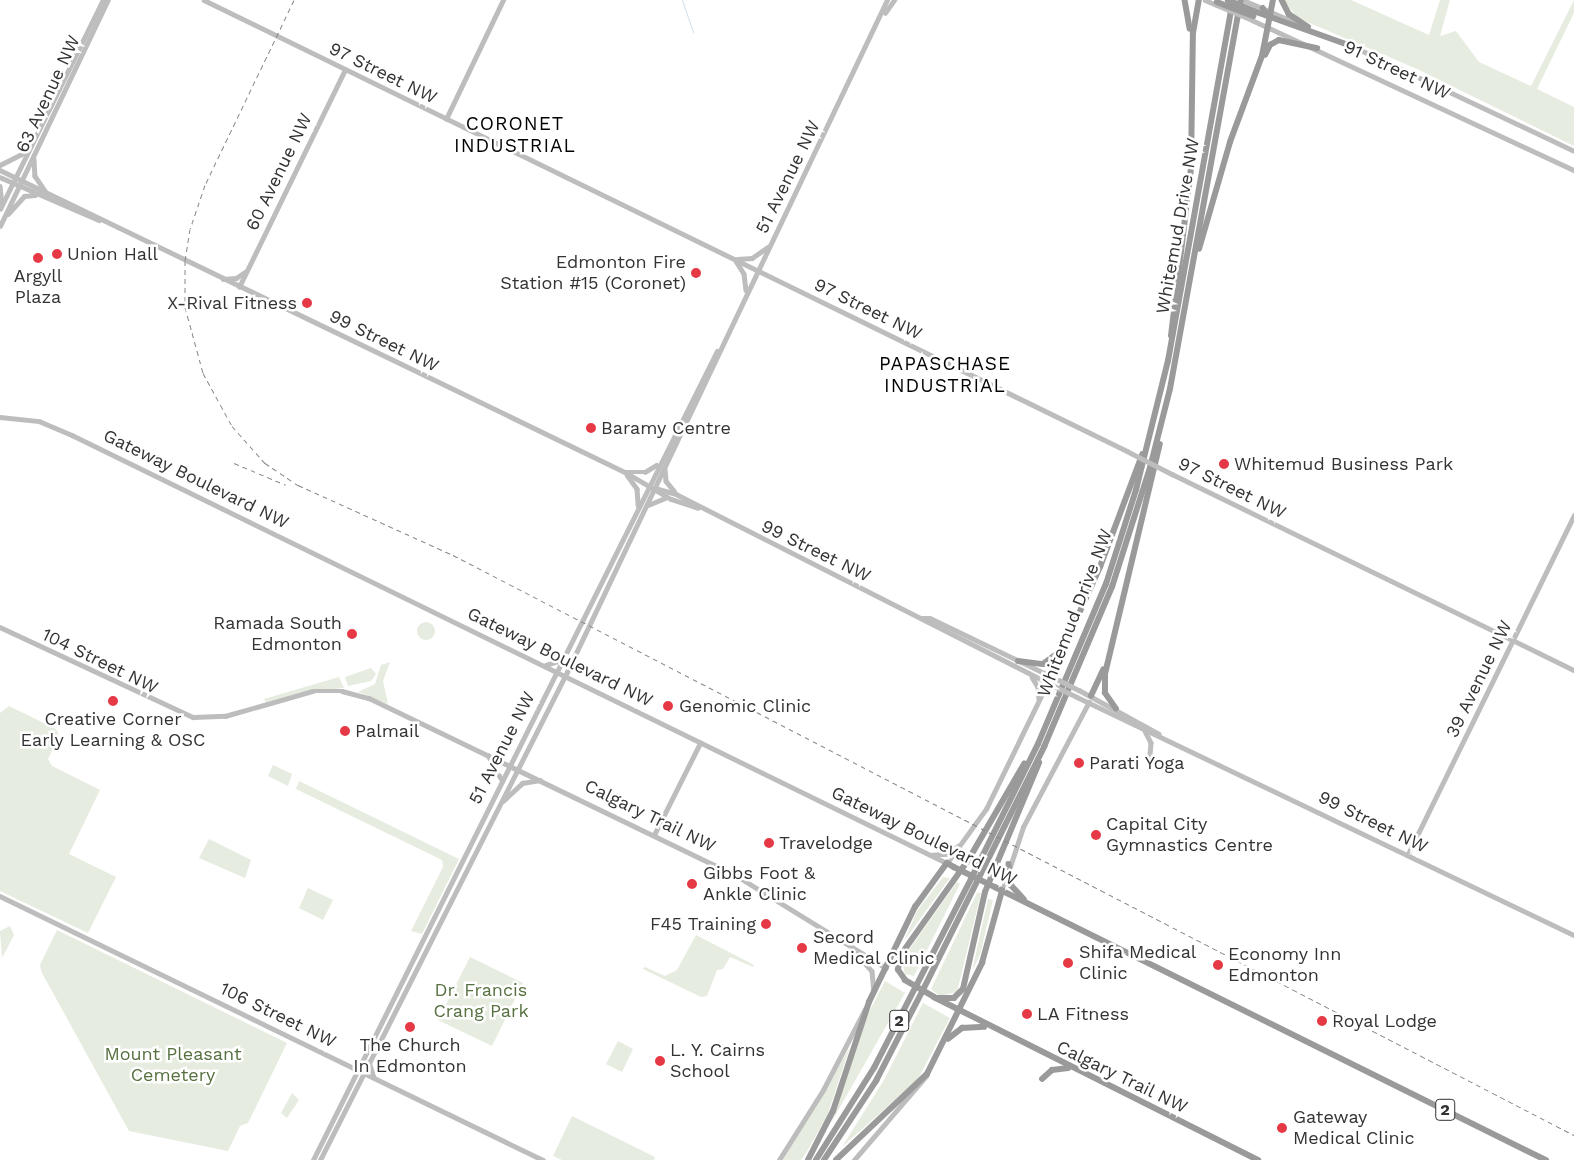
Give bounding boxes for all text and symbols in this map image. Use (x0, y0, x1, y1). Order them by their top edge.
street label: 63 Avenue NW (11, 31, 85, 157)
street label: 91 Street NW (1340, 36, 1454, 104)
street label: 97 Street NW (325, 37, 441, 109)
street label: 60 Avenue NW (241, 109, 317, 235)
district label: CORONET INDUSTRIAL (453, 113, 577, 157)
street label: 51 Avenue NW (751, 117, 825, 237)
street label: Whitemud Drive NW (1152, 136, 1204, 316)
place label: Union Hall (67, 243, 158, 265)
marker: Union Hall (51, 248, 63, 260)
marker: Argyll Plaza (32, 252, 44, 264)
place label: Edmonton Fire Station #15 (Coronet) (500, 252, 686, 294)
place label: Argyll Plaza (14, 266, 62, 308)
marker: Edmonton Fire Station #15 (Coronet) (690, 267, 702, 279)
street label: 97 Street NW (810, 273, 926, 345)
place label: X-Rival Fitness (167, 292, 297, 314)
marker: X-Rival Fitness (301, 297, 313, 309)
street label: 99 Street NW (326, 305, 442, 377)
district label: PAPASCHASE INDUSTRIAL (878, 353, 1012, 397)
place label: Baramy Centre (601, 417, 731, 439)
marker: Baramy Centre (585, 422, 597, 434)
street label: Gateway Boulevard NW (100, 425, 292, 533)
street label: 97 Street NW (1174, 452, 1290, 524)
place label: Whitemud Business Park (1234, 453, 1453, 475)
marker: Whitemud Business Park (1218, 458, 1230, 470)
street label: 99 Street NW (758, 515, 874, 587)
street label: Whitemud Drive NW (1033, 526, 1117, 700)
street label: Gateway Boulevard NW (464, 603, 656, 711)
place label: Ramada South Edmonton (213, 613, 342, 656)
street label: 39 Avenue NW (1441, 617, 1517, 741)
street label: 104 Street NW (39, 624, 161, 698)
marker: Ramada South Edmonton (346, 628, 358, 640)
street label: 51 Avenue NW (464, 688, 540, 808)
marker: Creative Corner Early Learning & OSC (107, 695, 119, 707)
place label: Genomic Clinic (679, 695, 811, 717)
marker: Genomic Clinic (661, 699, 675, 713)
place label: Creative Corner Early Learning & OSC (20, 709, 206, 752)
place label: Palmail (355, 720, 419, 742)
marker: Palmail (339, 725, 351, 737)
place label: Parati Yoga (1089, 752, 1185, 774)
marker: Parati Yoga (1073, 757, 1085, 769)
street label: Calgary Trail NW (580, 775, 720, 857)
street label: Gateway Boulevard NW (828, 782, 1020, 890)
street label: 99 Street NW (1315, 786, 1431, 858)
place label: Capital City Gymnastics Centre (1106, 814, 1273, 856)
marker: Capital City Gymnastics Centre (1090, 829, 1102, 841)
place label: Travelodge (779, 832, 873, 854)
marker: Travelodge (763, 837, 775, 849)
place label: Gibbs Foot & Ankle Clinic (703, 863, 815, 906)
marker: Gibbs Foot & Ankle Clinic (685, 877, 699, 891)
place label: F45 Training (650, 913, 756, 935)
marker: F45 Training (760, 918, 772, 930)
place label: Secord Medical Clinic (813, 927, 935, 970)
marker: Secord Medical Clinic (795, 941, 809, 955)
place label: Shifa Medical Clinic (1079, 942, 1197, 984)
place label: Economy Inn Edmonton (1228, 944, 1342, 986)
marker: Shifa Medical Clinic (1061, 956, 1075, 970)
marker: Economy Inn Edmonton (1212, 959, 1224, 971)
street label: 106 Street NW (217, 978, 339, 1052)
park label: Dr. Francis Crang Park (433, 980, 529, 1022)
place label: LA Fitness (1037, 1003, 1130, 1025)
road number: 2 (889, 1008, 909, 1034)
marker: LA Fitness (1021, 1008, 1033, 1020)
place label: Royal Lodge (1332, 1010, 1438, 1032)
marker: Royal Lodge (1316, 1015, 1328, 1027)
marker: The Church In Edmonton (404, 1021, 416, 1033)
place label: The Church In Edmonton (353, 1035, 467, 1078)
street label: Calgary Trail NW (1052, 1036, 1192, 1118)
place label: L. Y. Cairns School (670, 1040, 766, 1082)
park label: Mount Pleasant Cemetery (104, 1044, 242, 1086)
marker: L. Y. Cairns School (654, 1055, 666, 1067)
road number: 2 (1435, 1096, 1455, 1124)
place label: Gateway Medical Clinic (1293, 1107, 1415, 1150)
marker: Gateway Medical Clinic (1275, 1121, 1289, 1135)

